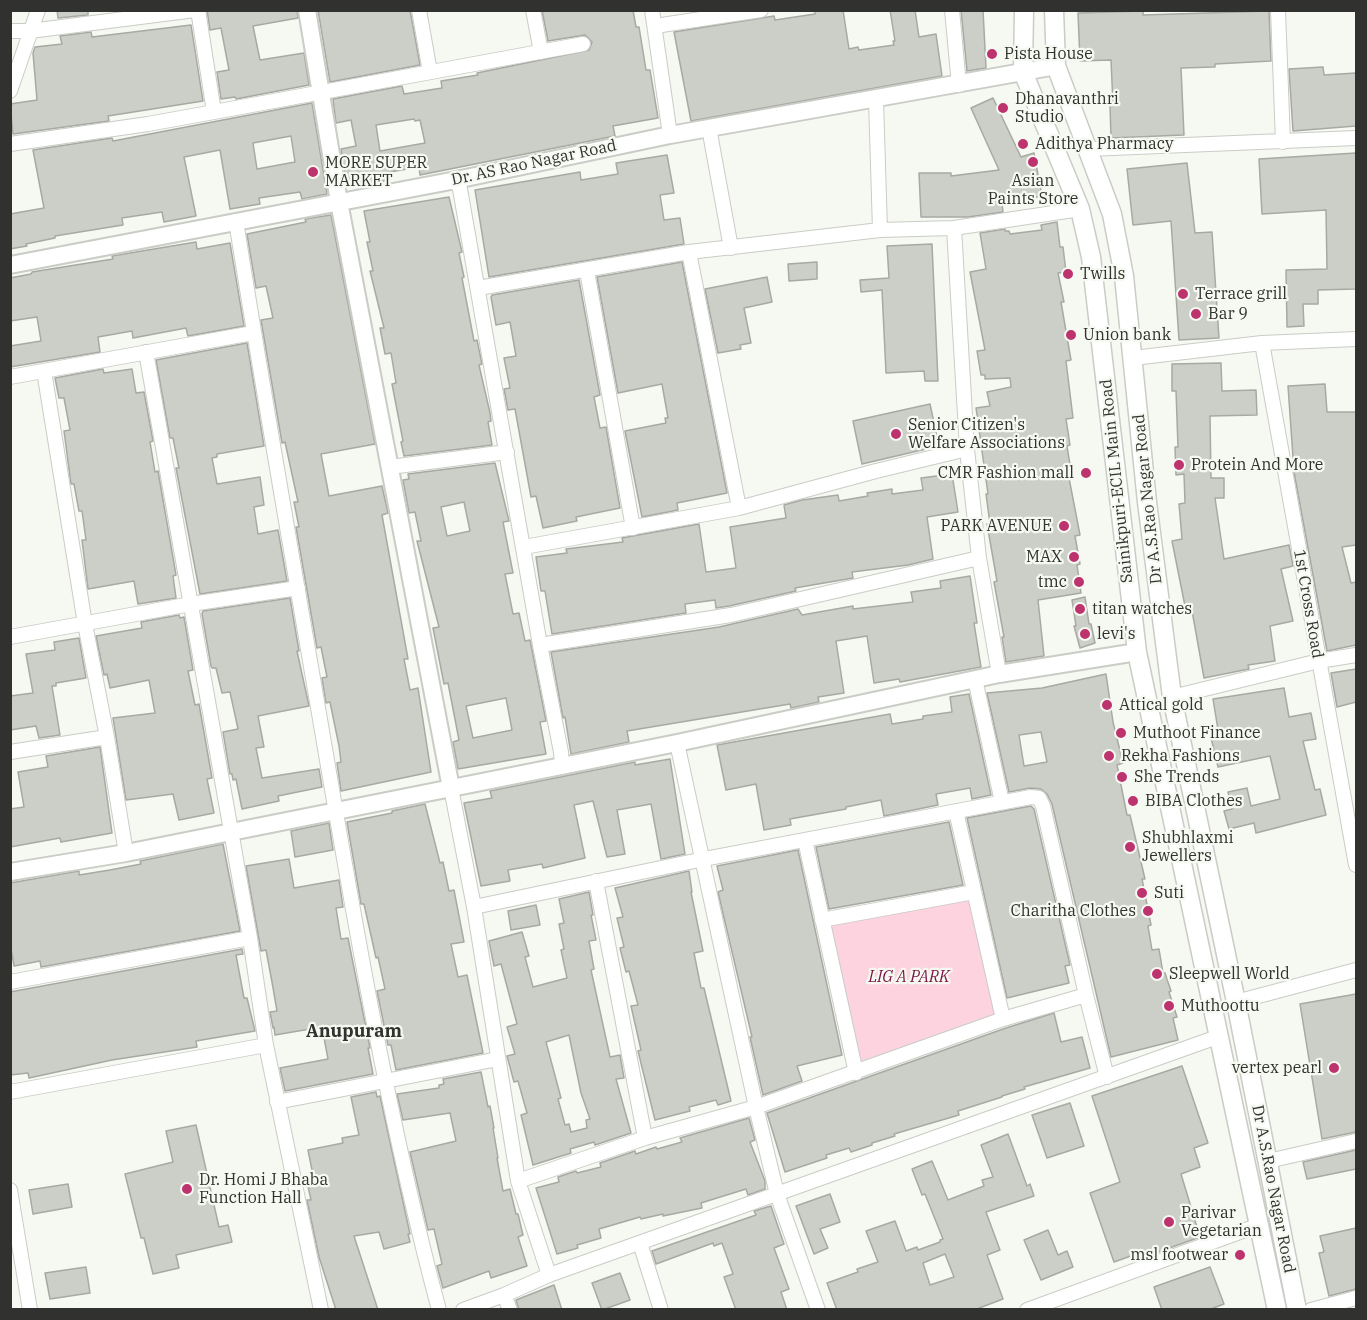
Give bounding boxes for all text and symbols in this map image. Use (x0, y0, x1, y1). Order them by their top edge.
place label: Pista House (1004, 44, 1093, 64)
marker: Pista House (985, 47, 999, 61)
place label: Dhanavanthri Studio (1015, 89, 1119, 127)
marker: Dhanavanthri Studio (996, 101, 1010, 115)
place label: Adithya Pharmacy (1035, 134, 1173, 154)
street label: Dr. AS Rao Nagar Road (450, 136, 618, 190)
marker: Adithya Pharmacy (1016, 137, 1030, 151)
place label: MORE SUPER MARKET (325, 153, 427, 191)
marker: Asian Paints Store (1026, 155, 1040, 169)
marker: MORE SUPER MARKET (306, 165, 320, 179)
place label: Asian Paints Store (988, 171, 1078, 209)
place label: Twills (1080, 264, 1125, 284)
marker: Twills (1061, 267, 1075, 281)
place label: Terrace grill (1195, 284, 1287, 304)
marker: Terrace grill (1176, 287, 1190, 301)
place label: Bar 9 (1208, 304, 1248, 324)
marker: Bar 9 (1189, 307, 1203, 321)
place label: Union bank (1083, 325, 1171, 345)
marker: Union bank (1064, 328, 1078, 342)
street label: Sainikpuri-ECIL Main Road (1097, 378, 1137, 584)
street label: Dr A.S.Rao Nagar Road (1130, 413, 1166, 585)
place label: Senior Citizen's Welfare Associations (908, 415, 1065, 453)
marker: Senior Citizen's Welfare Associations (889, 427, 903, 441)
place label: Protein And More (1191, 455, 1323, 475)
marker: Protein And More (1172, 458, 1186, 472)
place label: CMR Fashion mall (938, 463, 1074, 483)
marker: CMR Fashion mall (1079, 466, 1093, 480)
place label: PARK AVENUE (940, 516, 1052, 536)
marker: PARK AVENUE (1057, 519, 1071, 533)
place label: MAX (1026, 547, 1062, 567)
street label: 1st Cross Road (1289, 548, 1327, 660)
marker: MAX (1067, 550, 1081, 564)
place label: tmc (1038, 572, 1067, 592)
marker: tmc (1072, 575, 1086, 589)
place label: titan watches (1092, 599, 1192, 619)
marker: titan watches (1073, 602, 1087, 616)
place label: levi's (1097, 624, 1136, 644)
marker: levi's (1078, 627, 1092, 641)
place label: Attical gold (1119, 695, 1204, 715)
marker: Attical gold (1100, 698, 1114, 712)
place label: Muthoot Finance (1133, 723, 1261, 743)
marker: Muthoot Finance (1114, 726, 1128, 740)
place label: Rekha Fashions (1121, 746, 1240, 766)
marker: Rekha Fashions (1102, 749, 1116, 763)
place label: She Trends (1134, 767, 1219, 787)
marker: She Trends (1115, 770, 1129, 784)
place label: BIBA Clothes (1145, 791, 1243, 811)
marker: BIBA Clothes (1126, 794, 1140, 808)
place label: Shubhlaxmi Jewellers (1142, 828, 1234, 866)
marker: Shubhlaxmi Jewellers (1123, 840, 1137, 854)
place label: Suti (1154, 883, 1184, 903)
marker: Suti (1135, 886, 1149, 900)
place label: Charitha Clothes (1010, 901, 1136, 921)
marker: Charitha Clothes (1141, 904, 1155, 918)
place label: Sleepwell World (1169, 964, 1290, 984)
park label: LIG A PARK (869, 967, 949, 987)
marker: Sleepwell World (1150, 967, 1164, 981)
place label: Muthoottu (1181, 996, 1260, 1016)
marker: Muthoottu (1162, 999, 1176, 1013)
district label: Anupuram (306, 1021, 402, 1043)
place label: vertex pearl (1232, 1058, 1322, 1078)
marker: vertex pearl (1327, 1061, 1341, 1075)
street label: Dr A.S.Rao Nagar Road (1247, 1103, 1299, 1275)
place label: Dr. Homi J Bhaba Function Hall (199, 1170, 328, 1208)
marker: Dr. Homi J Bhaba Function Hall (180, 1182, 194, 1196)
place label: Parivar Vegetarian (1181, 1203, 1262, 1241)
marker: Parivar Vegetarian (1162, 1215, 1176, 1229)
place label: msl footwear (1130, 1245, 1228, 1265)
marker: msl footwear (1233, 1248, 1247, 1262)

